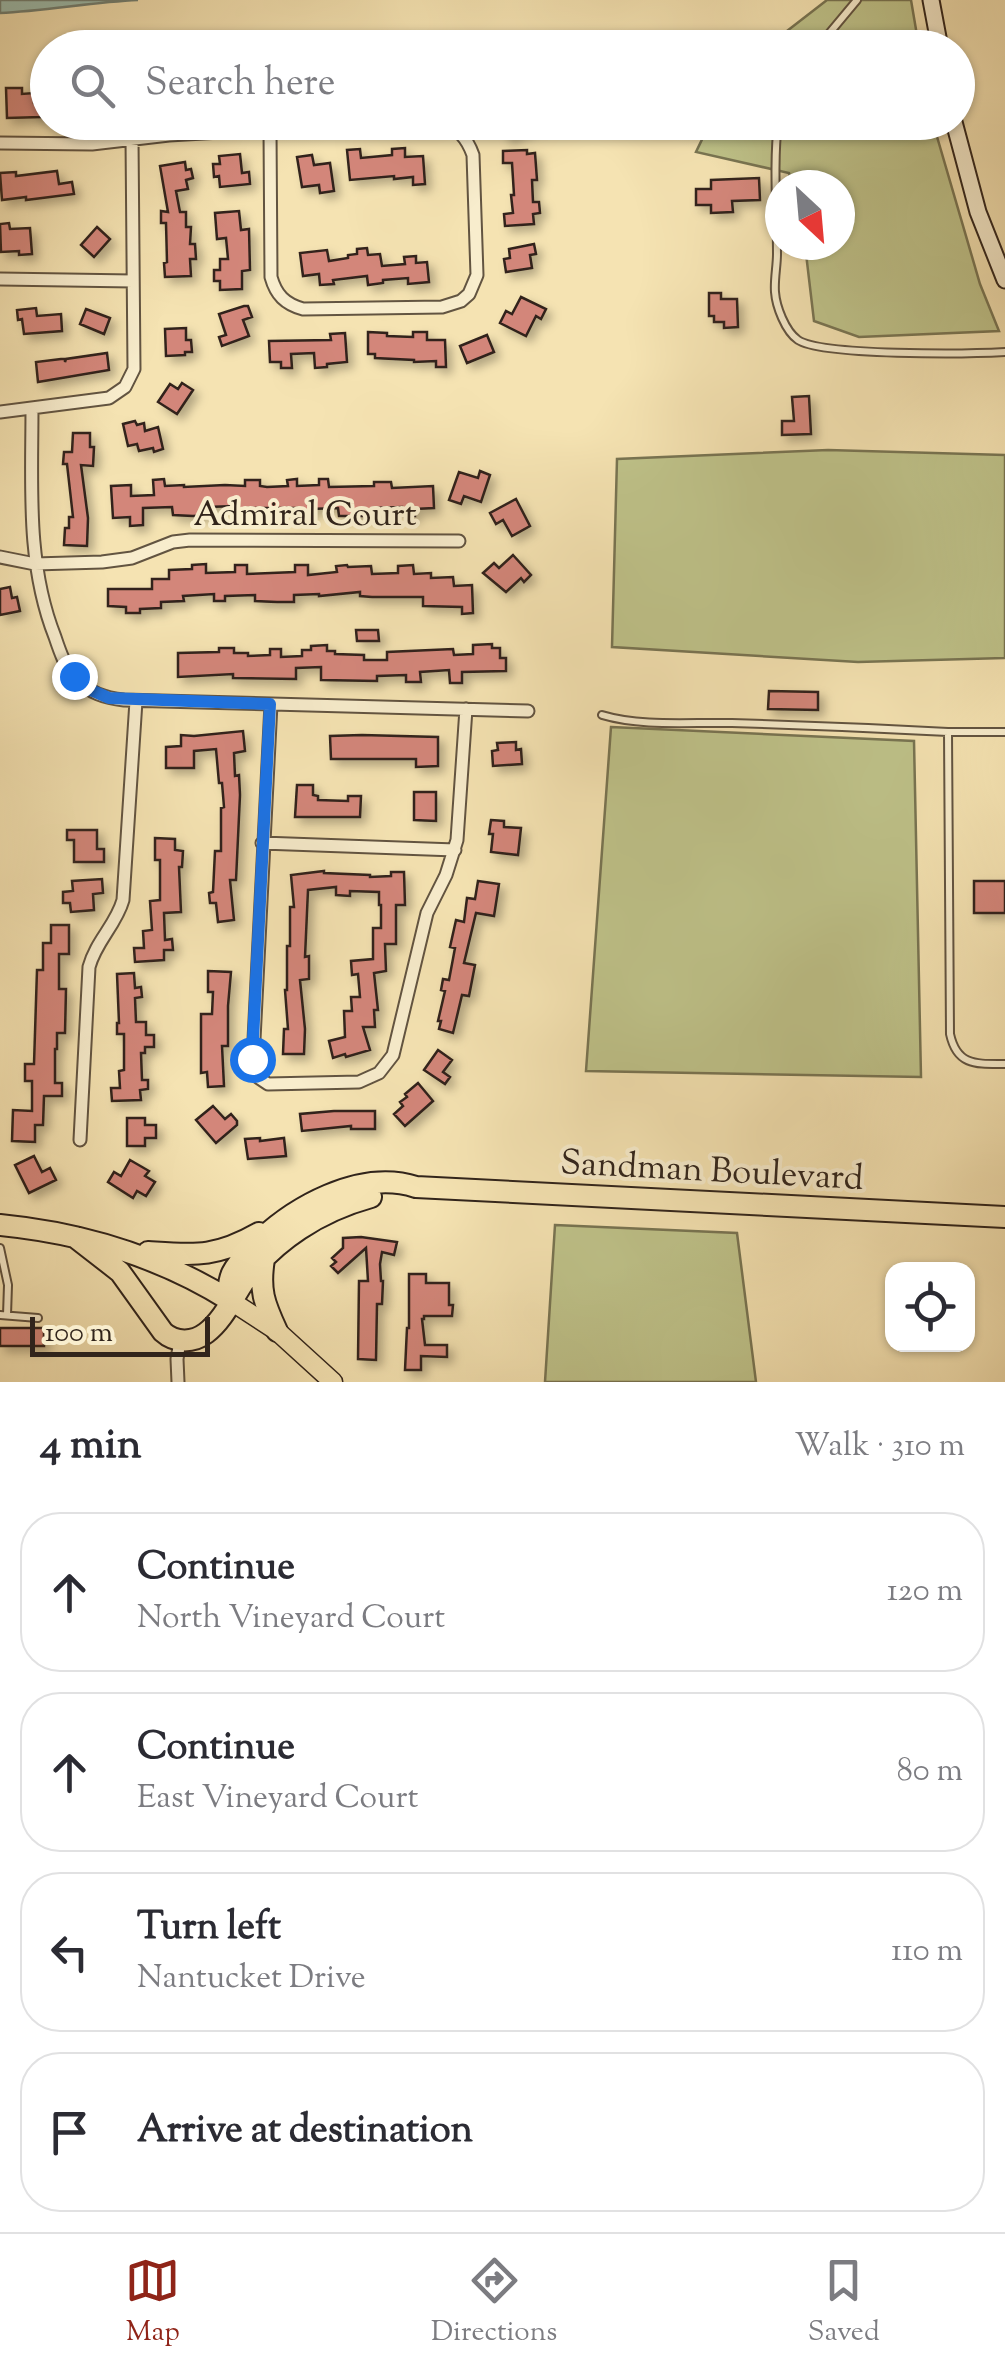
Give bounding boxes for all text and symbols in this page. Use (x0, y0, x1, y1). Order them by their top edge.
search box (30, 30, 975, 140)
icon: search (65, 58, 120, 113)
text: Search here (145, 58, 336, 112)
north arrow (765, 170, 855, 260)
street label: Admiral Court (193, 491, 417, 542)
route end (52, 654, 98, 700)
route start (230, 1037, 276, 1083)
street label: Sandman Boulevard (559, 1139, 865, 1206)
map controls (885, 1262, 975, 1352)
button: locate (885, 1262, 975, 1352)
scale bar (30, 1312, 210, 1356)
text: 100 m (45, 1314, 113, 1354)
text: 4 min (40, 1417, 142, 1477)
text: Walk · 310 m (795, 1424, 965, 1470)
text: Continue (137, 1542, 295, 1596)
icon: ahead (42, 1565, 97, 1620)
text: 120 m (887, 1569, 963, 1615)
text: North Vineyard Court (137, 1596, 445, 1642)
text: Continue (137, 1722, 295, 1776)
icon: ahead (42, 1745, 97, 1800)
text: 80 m (897, 1749, 963, 1795)
text: East Vineyard Court (137, 1776, 418, 1822)
text: Turn left (137, 1902, 281, 1956)
icon: left (42, 1925, 97, 1980)
text: 110 m (891, 1929, 963, 1975)
text: Nantucket Drive (137, 1956, 366, 2002)
icon: arrive (42, 2105, 97, 2160)
text: Arrive at destination (137, 2105, 473, 2159)
tab: Map (125, 2253, 180, 2353)
tab: Directions (431, 2253, 557, 2353)
tab: Saved (808, 2253, 880, 2353)

